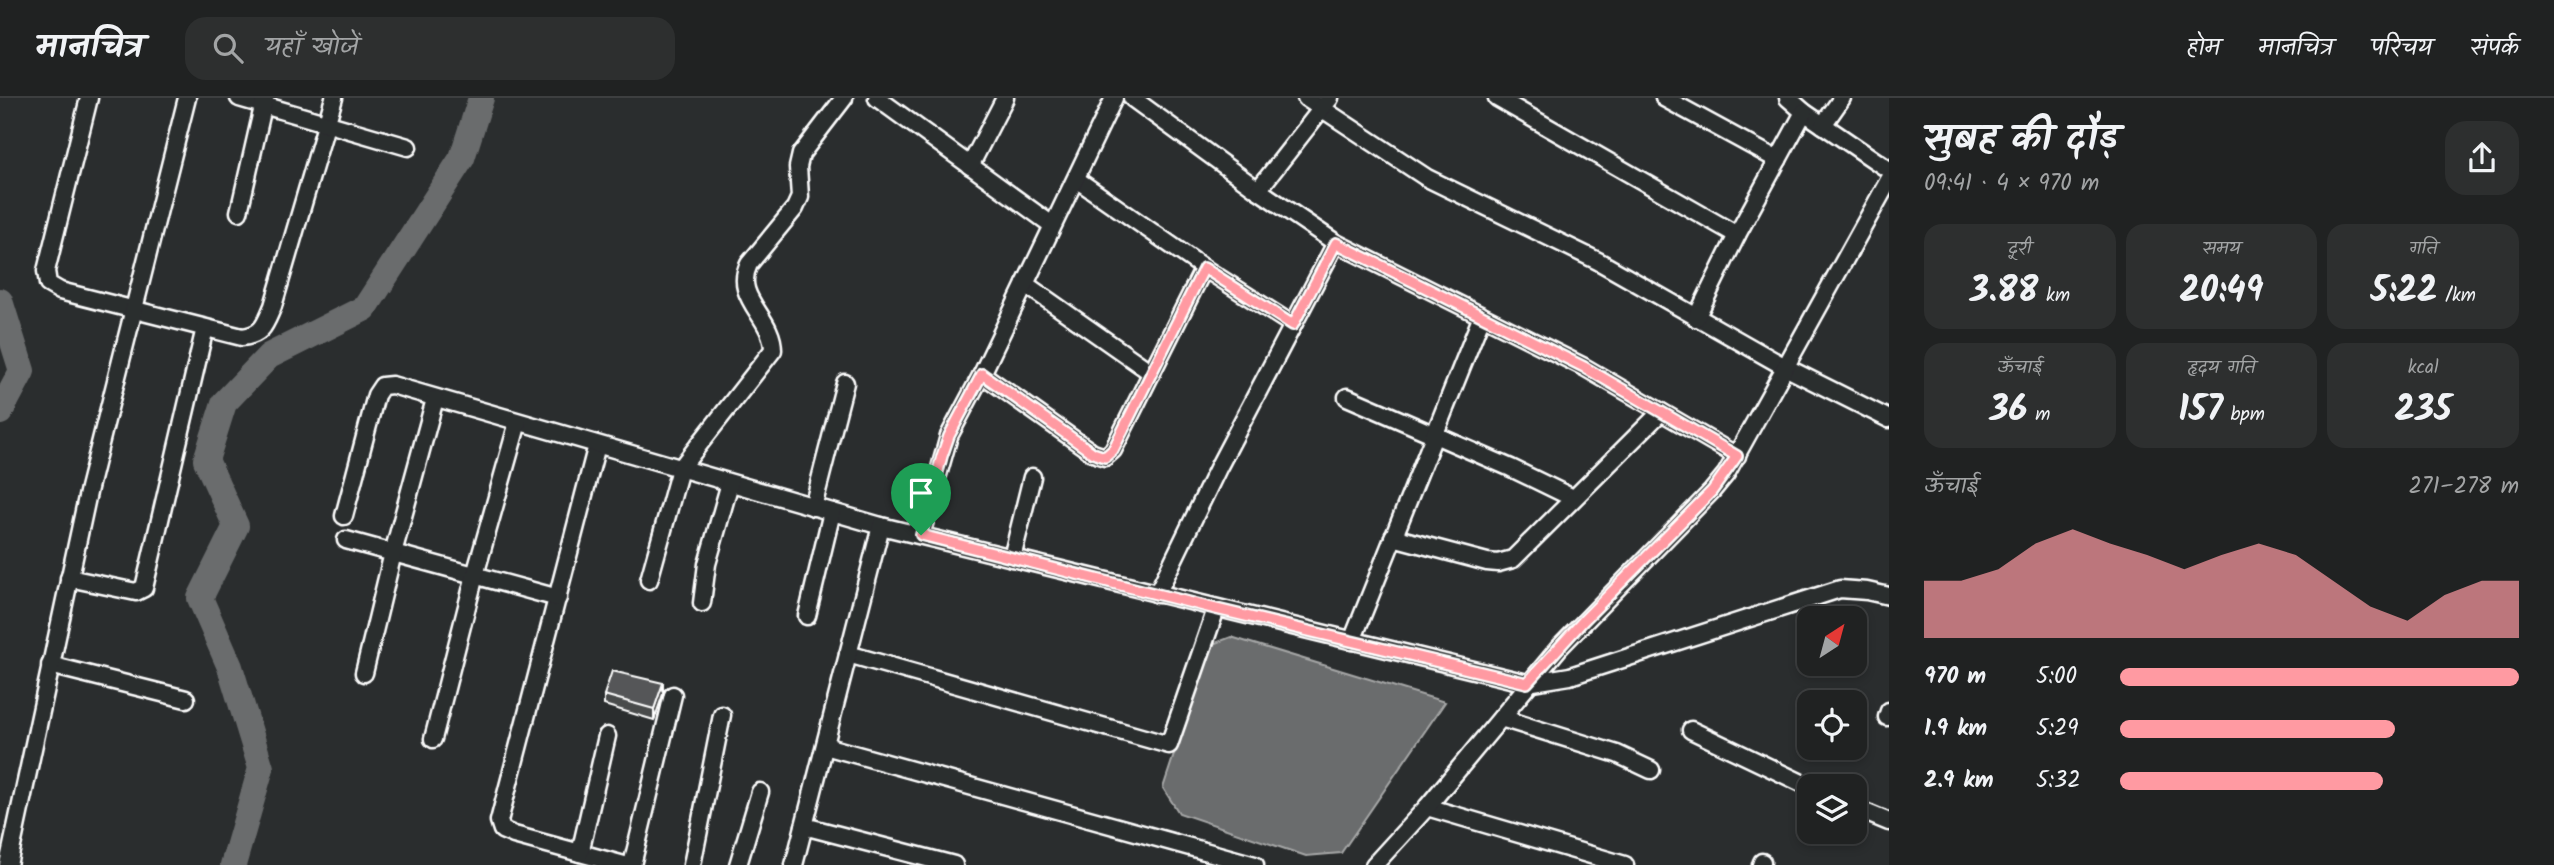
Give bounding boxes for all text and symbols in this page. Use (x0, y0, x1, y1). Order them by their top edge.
search box (185, 17, 675, 80)
text: मानचित्र (35, 22, 143, 75)
text: यहाँ खोजें (265, 27, 359, 69)
icon: search (209, 29, 247, 67)
text: होम (2187, 29, 2220, 68)
text: मानचित्र (2258, 29, 2333, 68)
text: परिचय (2371, 29, 2432, 68)
text: संपर्क (2470, 29, 2519, 68)
text: सुबह की दौड़ (1924, 110, 2118, 170)
button: share (2445, 121, 2519, 195)
text: 09:41 · 4 × 970 m (1924, 166, 2099, 202)
text: दूरी (2008, 234, 2031, 264)
text: समय (2202, 234, 2241, 264)
text: गति (2409, 234, 2437, 264)
text: 3.88 (1970, 264, 2038, 320)
text: 20:49 (2180, 264, 2263, 320)
text: 5:22 (2370, 264, 2438, 320)
text: km (2038, 281, 2070, 311)
text: /km (2438, 281, 2476, 311)
text: ऊँचाई (1997, 353, 2043, 383)
text: हृदय गति (2188, 353, 2255, 383)
text: kcal (2408, 353, 2439, 383)
text: 36 (1989, 383, 2028, 439)
text: 157 (2178, 383, 2223, 439)
text: 235 (2395, 383, 2452, 439)
text: m (2028, 400, 2050, 430)
text: bpm (2223, 400, 2265, 430)
pin (891, 463, 951, 535)
text: ऊँचाई (1924, 469, 1979, 505)
text: 271–278 m (2408, 469, 2519, 505)
icon: arrive (902, 474, 940, 512)
north arrow (1797, 606, 1867, 676)
map controls (1797, 606, 1867, 844)
text: 970 m (1924, 659, 1986, 695)
text: 5:00 (2036, 659, 2077, 695)
button: locate (1797, 690, 1867, 760)
text: 1.9 km (1924, 711, 1987, 747)
text: 5:29 (2036, 711, 2079, 747)
text: 2.9 km (1924, 763, 1994, 799)
text: 5:32 (2036, 763, 2081, 799)
button: layers (1797, 774, 1867, 844)

